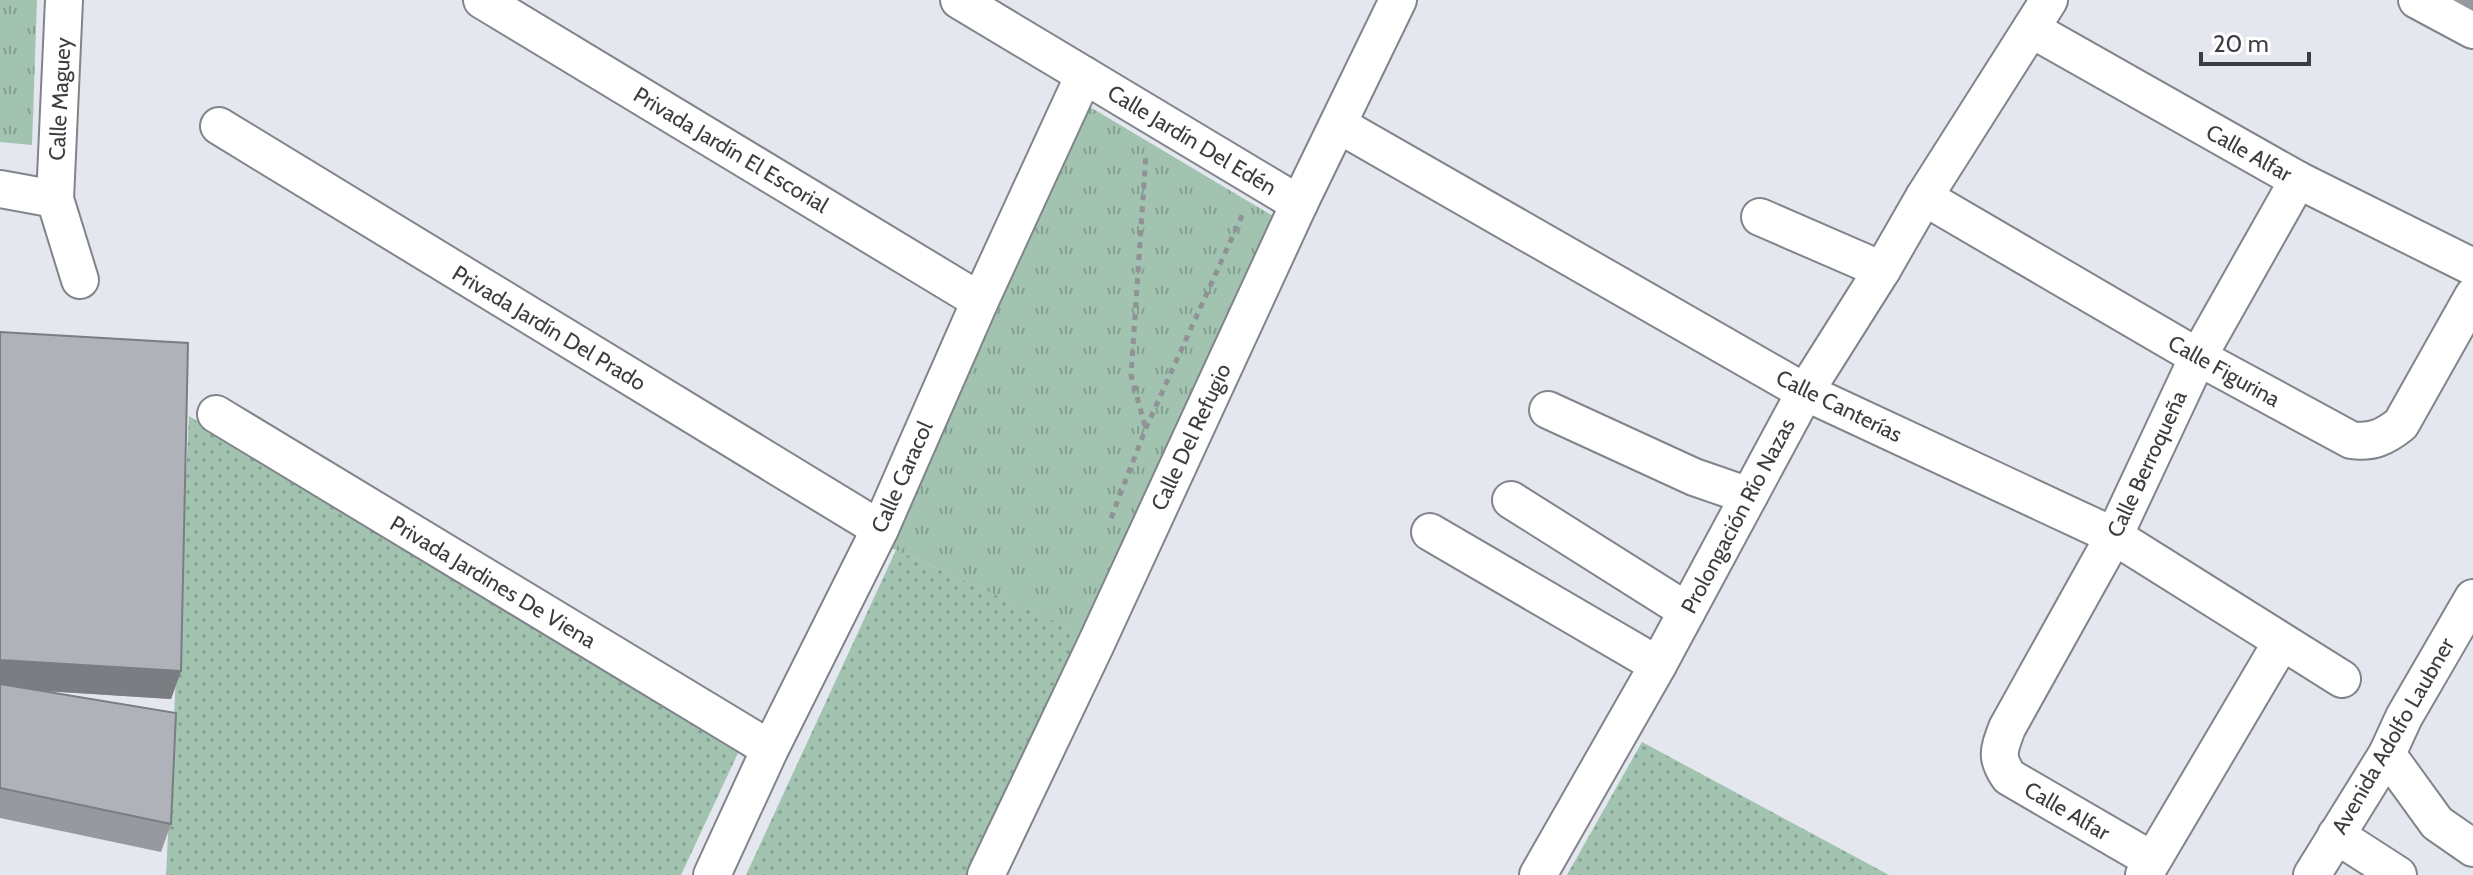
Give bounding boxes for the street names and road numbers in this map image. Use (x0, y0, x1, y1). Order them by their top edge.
street label: Calle Maguey (43, 37, 77, 161)
street label: Calle Jardín Del Edén (1103, 79, 1281, 201)
street label: Privada Jardín El Escorial (629, 81, 834, 219)
street label: Calle Alfar (2201, 118, 2297, 188)
street label: Privada Jardín Del Prado (447, 259, 651, 397)
street label: Calle Figurina (2163, 329, 2285, 413)
street label: Calle Del Refugio (1145, 359, 1237, 515)
street label: Calle Canterías (1772, 364, 1906, 448)
street label: Calle Berroqueña (2101, 386, 2193, 542)
street label: Prolongación Río Nazas (1675, 414, 1801, 618)
street label: Calle Caracol (865, 416, 939, 537)
street label: Privada Jardines De Viena (385, 510, 601, 654)
street label: Avenida Adolfo Laubner (2326, 633, 2460, 839)
street label: Calle Alfar (2020, 776, 2114, 846)

